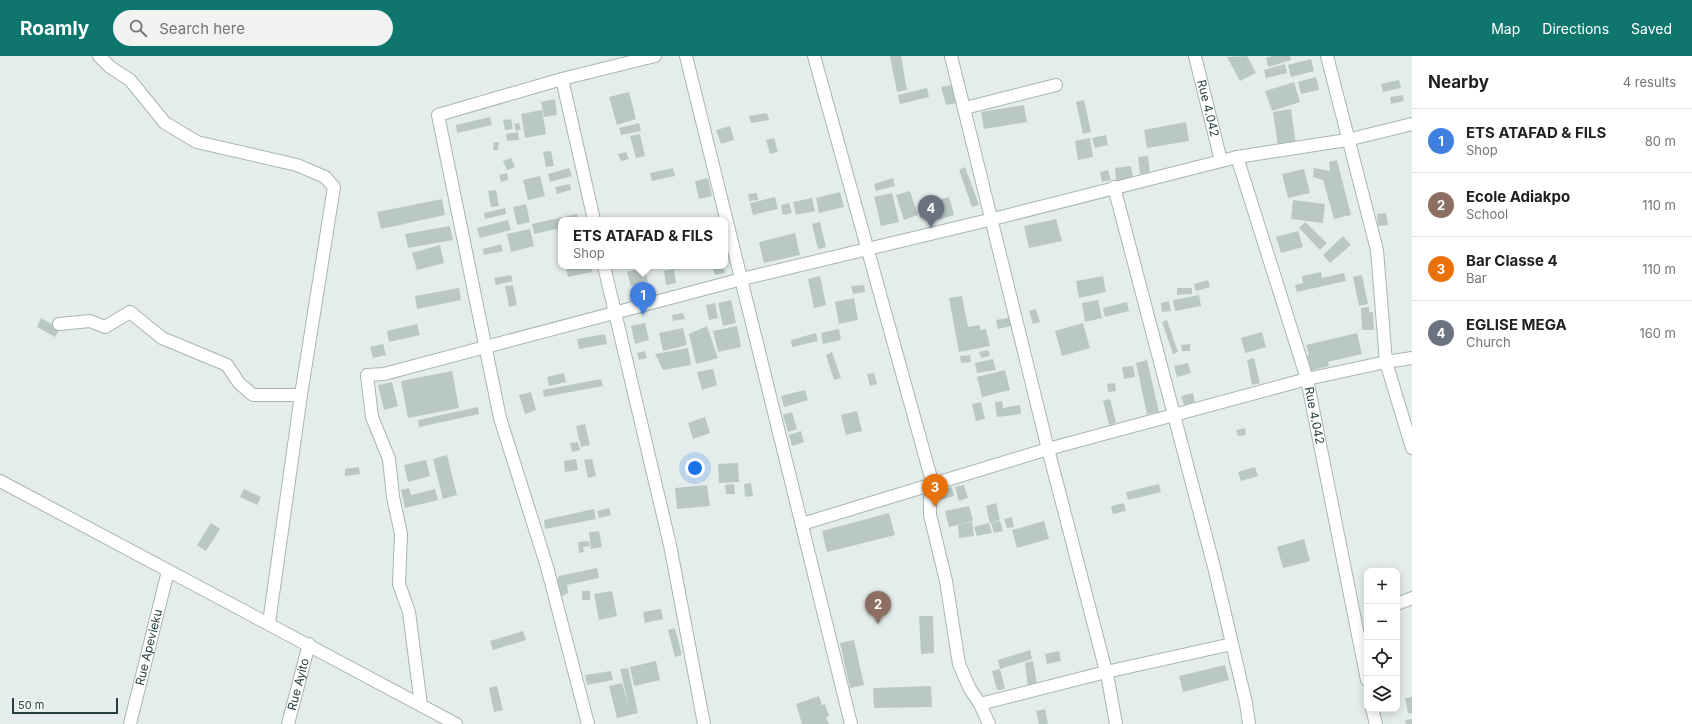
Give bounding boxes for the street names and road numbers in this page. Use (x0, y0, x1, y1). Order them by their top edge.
street label: Rue 4.042 (1194, 78, 1223, 138)
street label: Rue 4.042 (1302, 385, 1328, 446)
street label: Rue Apevieku (132, 608, 165, 687)
street label: Rue Ayito (284, 657, 312, 712)

